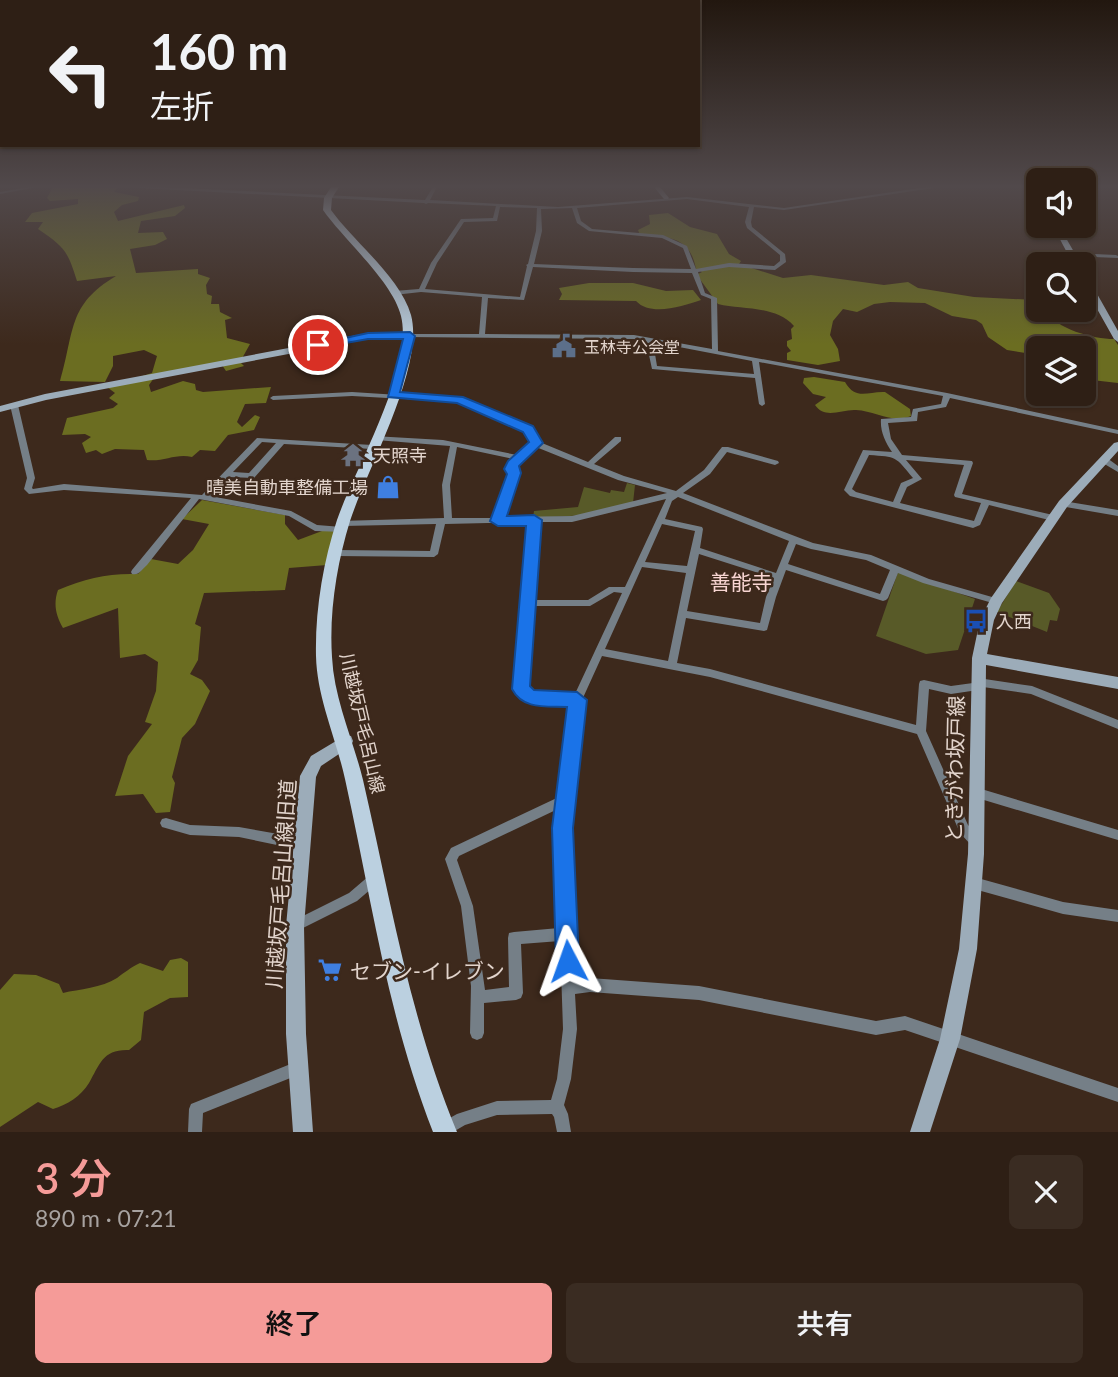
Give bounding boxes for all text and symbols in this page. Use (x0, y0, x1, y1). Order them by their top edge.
text: 160 m (150, 22, 288, 80)
icon: left (35, 28, 126, 119)
text: 左折 (150, 86, 214, 125)
map controls (1026, 168, 1096, 406)
button: sound (1026, 168, 1096, 238)
button: search (1026, 252, 1096, 322)
pin (288, 315, 348, 375)
icon: arrive (299, 326, 337, 364)
public building icon: 玉林寺公会堂 (550, 332, 578, 360)
button: layers (1026, 336, 1096, 406)
place label: 玉林寺公会堂 (584, 337, 680, 356)
temple icon: 天照寺 (339, 441, 367, 469)
place label: 天照寺 (373, 444, 427, 466)
shop icon: 晴美自動車整備工場 (374, 473, 402, 501)
place label: 晴美自動車整備工場 (206, 476, 368, 498)
district label: 善能寺 (710, 569, 773, 594)
bus stop icon: 入西 (962, 607, 990, 635)
place label: 入西 (996, 610, 1032, 632)
street label: 川越坂戸毛呂山線 (336, 650, 390, 796)
street label: ときがわ坂戸線 (940, 695, 968, 843)
street label: 川越坂戸毛呂山線旧道 (260, 778, 300, 990)
position arrow (531, 924, 605, 998)
supermarket icon: セブン-イレブン (316, 956, 344, 984)
place label: セブン-イレブン (350, 958, 505, 983)
text: 3 分 (35, 1153, 112, 1203)
button: close (1009, 1155, 1083, 1229)
text: 890 m · 07:21 (35, 1204, 177, 1232)
button: 終了 (35, 1283, 552, 1363)
button: 共有 (566, 1283, 1083, 1363)

